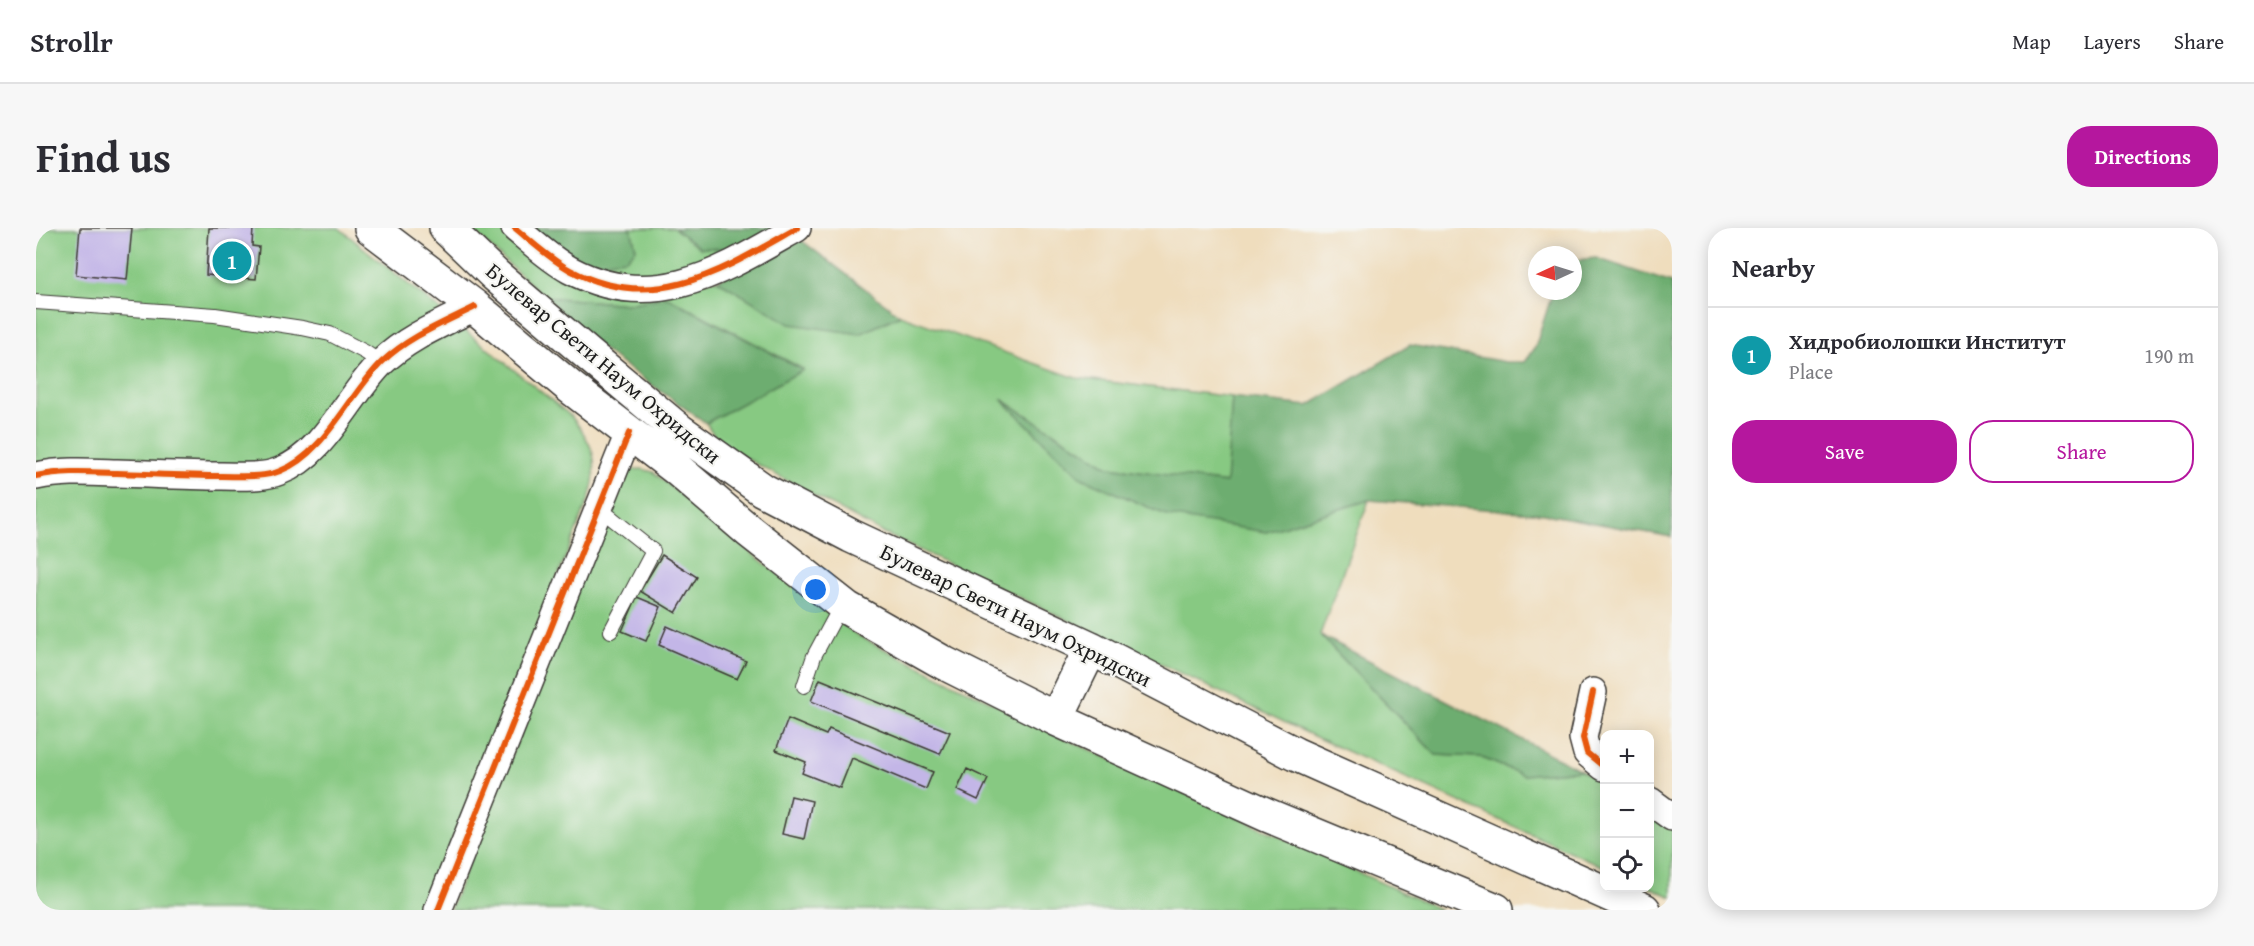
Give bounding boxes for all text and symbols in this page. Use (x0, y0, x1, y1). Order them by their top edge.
text: Strollr (30, 21, 113, 62)
text: Map (2012, 26, 2051, 57)
text: Layers (2084, 26, 2141, 57)
text: Share (2174, 26, 2224, 57)
text: Find us (36, 126, 171, 187)
button: Directions (2067, 126, 2218, 187)
pin: 1 (212, 238, 252, 284)
north arrow (1528, 246, 1582, 300)
text: Nearby (1732, 248, 1815, 287)
street label: Булевар Свети Наум Охридски (479, 255, 729, 471)
text: Хидробиолошки Институт (1789, 325, 2066, 357)
text: 1 (1746, 341, 1757, 370)
text: 190 m (2144, 341, 2194, 370)
text: Place (1789, 357, 1833, 386)
button: Save (1732, 420, 1957, 483)
button: Share (1969, 420, 2194, 483)
street label: Булевар Свети Наум Охридски (875, 535, 1157, 695)
your location (801, 575, 830, 604)
map controls (1600, 730, 1654, 892)
button: + (1600, 730, 1654, 784)
button: − (1600, 784, 1654, 838)
button: locate (1600, 838, 1654, 892)

